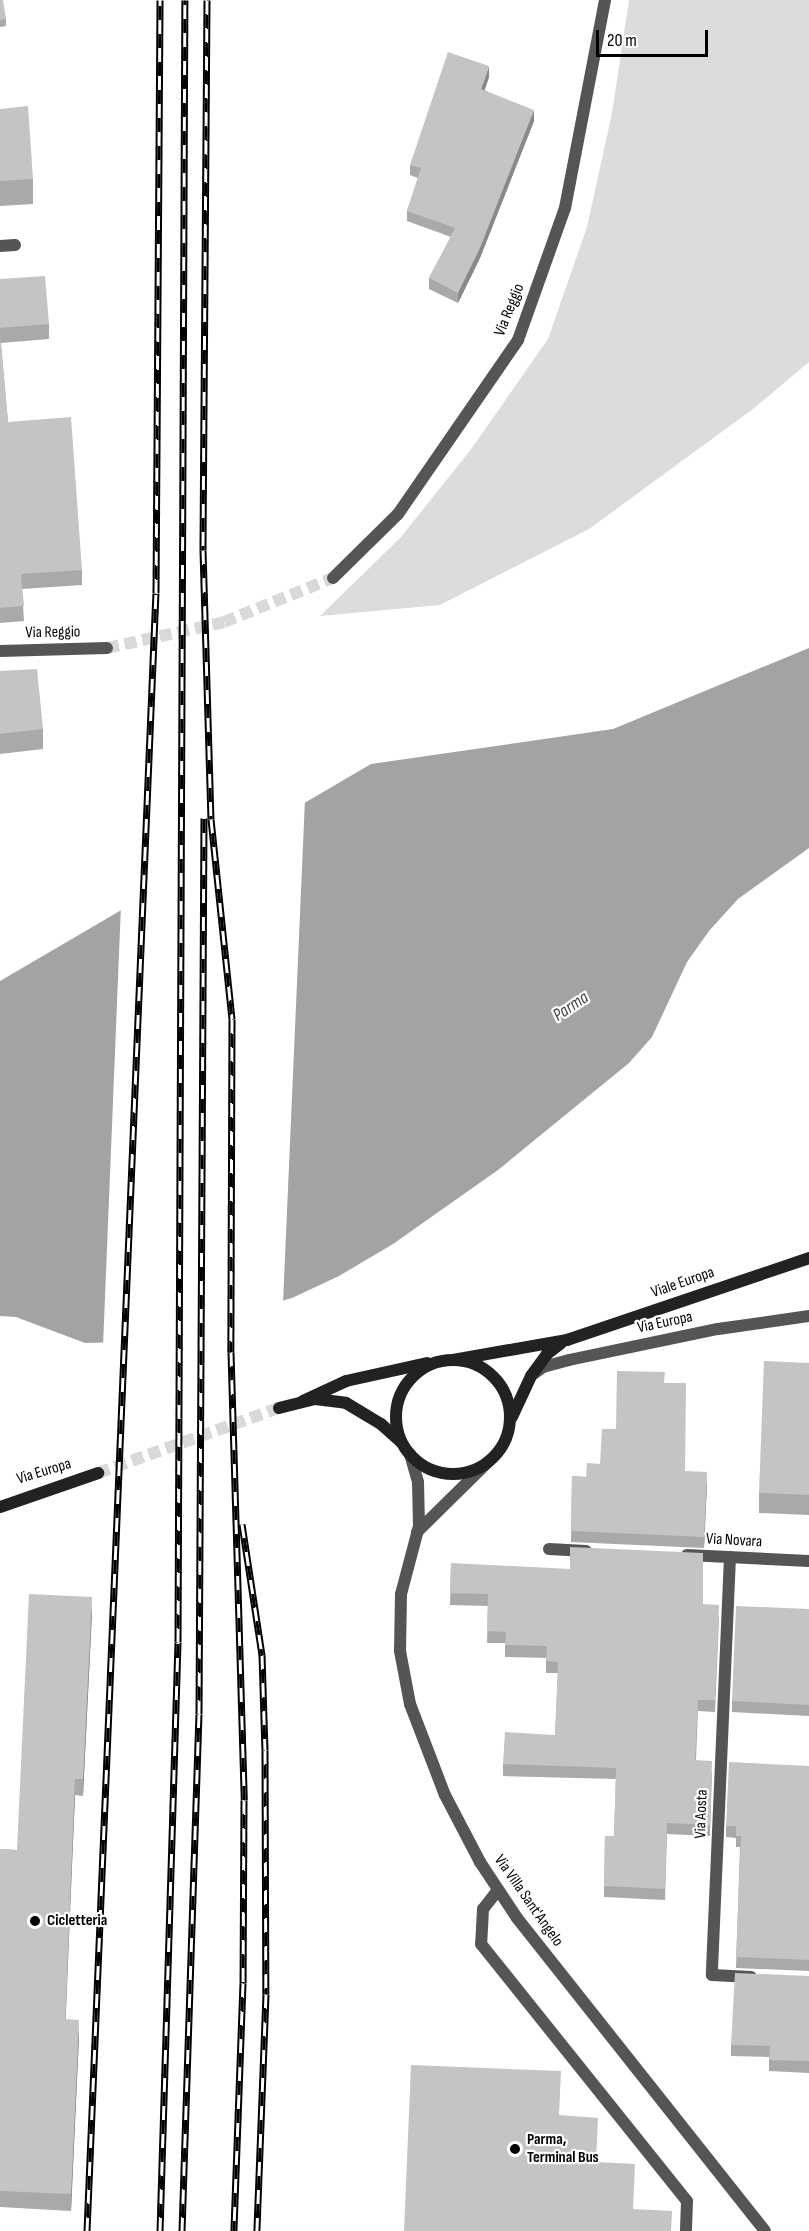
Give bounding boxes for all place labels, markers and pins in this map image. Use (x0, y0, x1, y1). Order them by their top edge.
place label: Cicletteria (47, 1911, 107, 1931)
marker: Cicletteria (28, 1914, 42, 1928)
place label: Parma, Terminal Bus (527, 2130, 599, 2168)
marker: Parma, Terminal Bus (508, 2142, 522, 2156)

